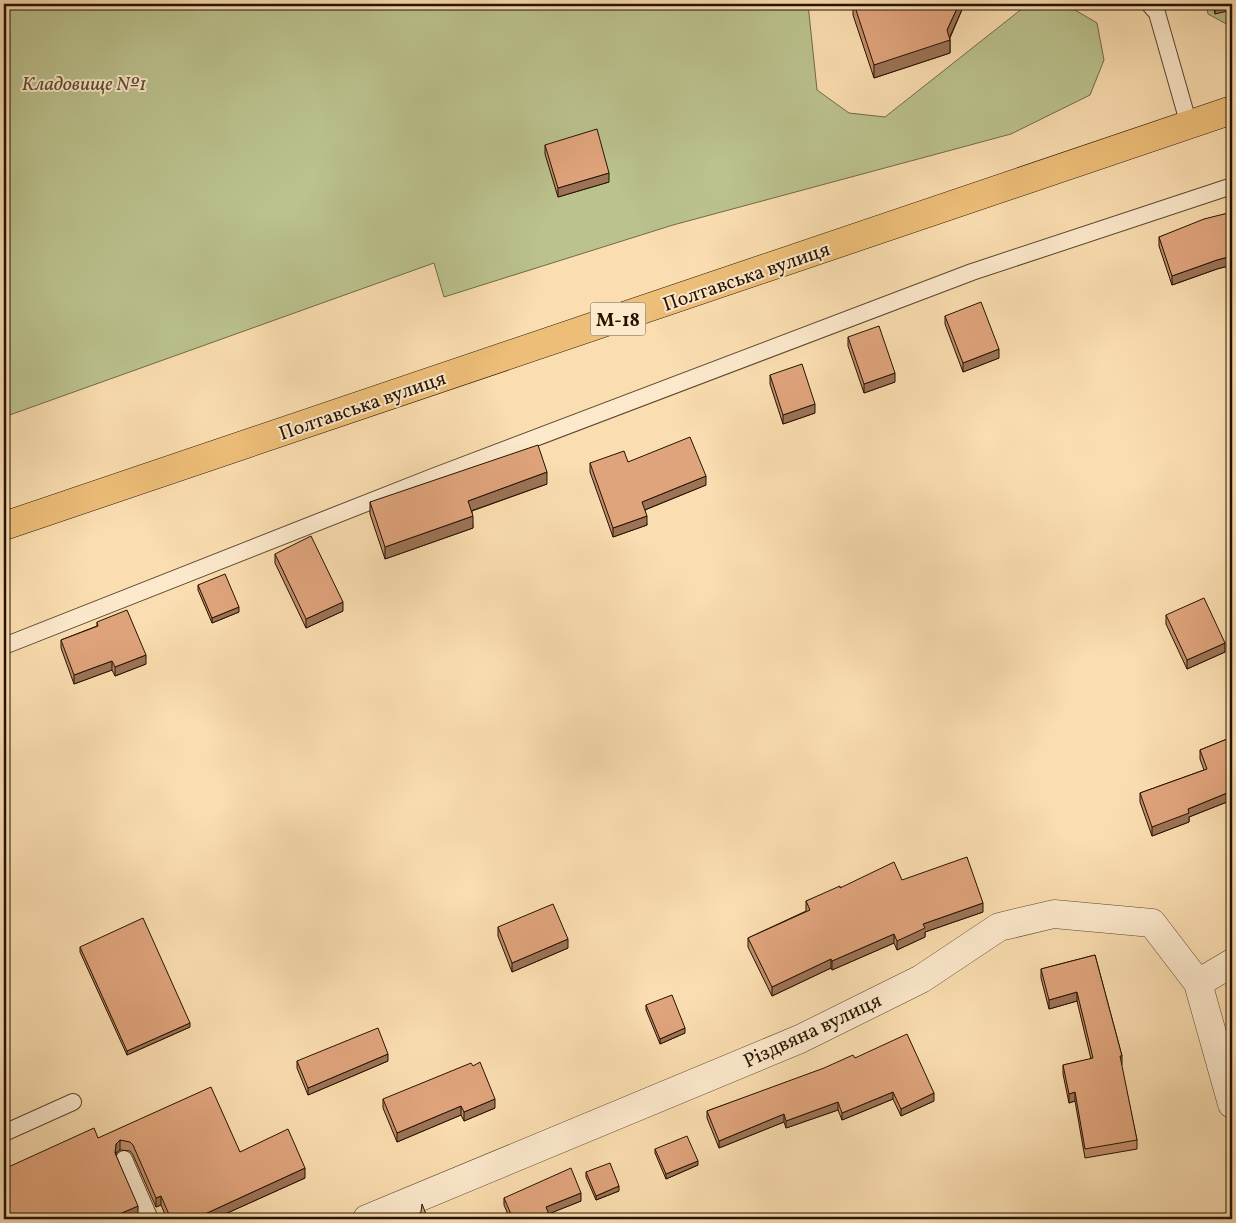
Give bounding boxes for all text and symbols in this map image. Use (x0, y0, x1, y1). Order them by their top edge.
park label: Кладовище №1 (22, 71, 146, 99)
street label: Полтавська вулиця (659, 236, 834, 320)
road number: М-18 (590, 302, 646, 336)
street label: Полтавська вулиця (275, 365, 450, 449)
street label: Різдвяна вулиця (739, 988, 887, 1076)

